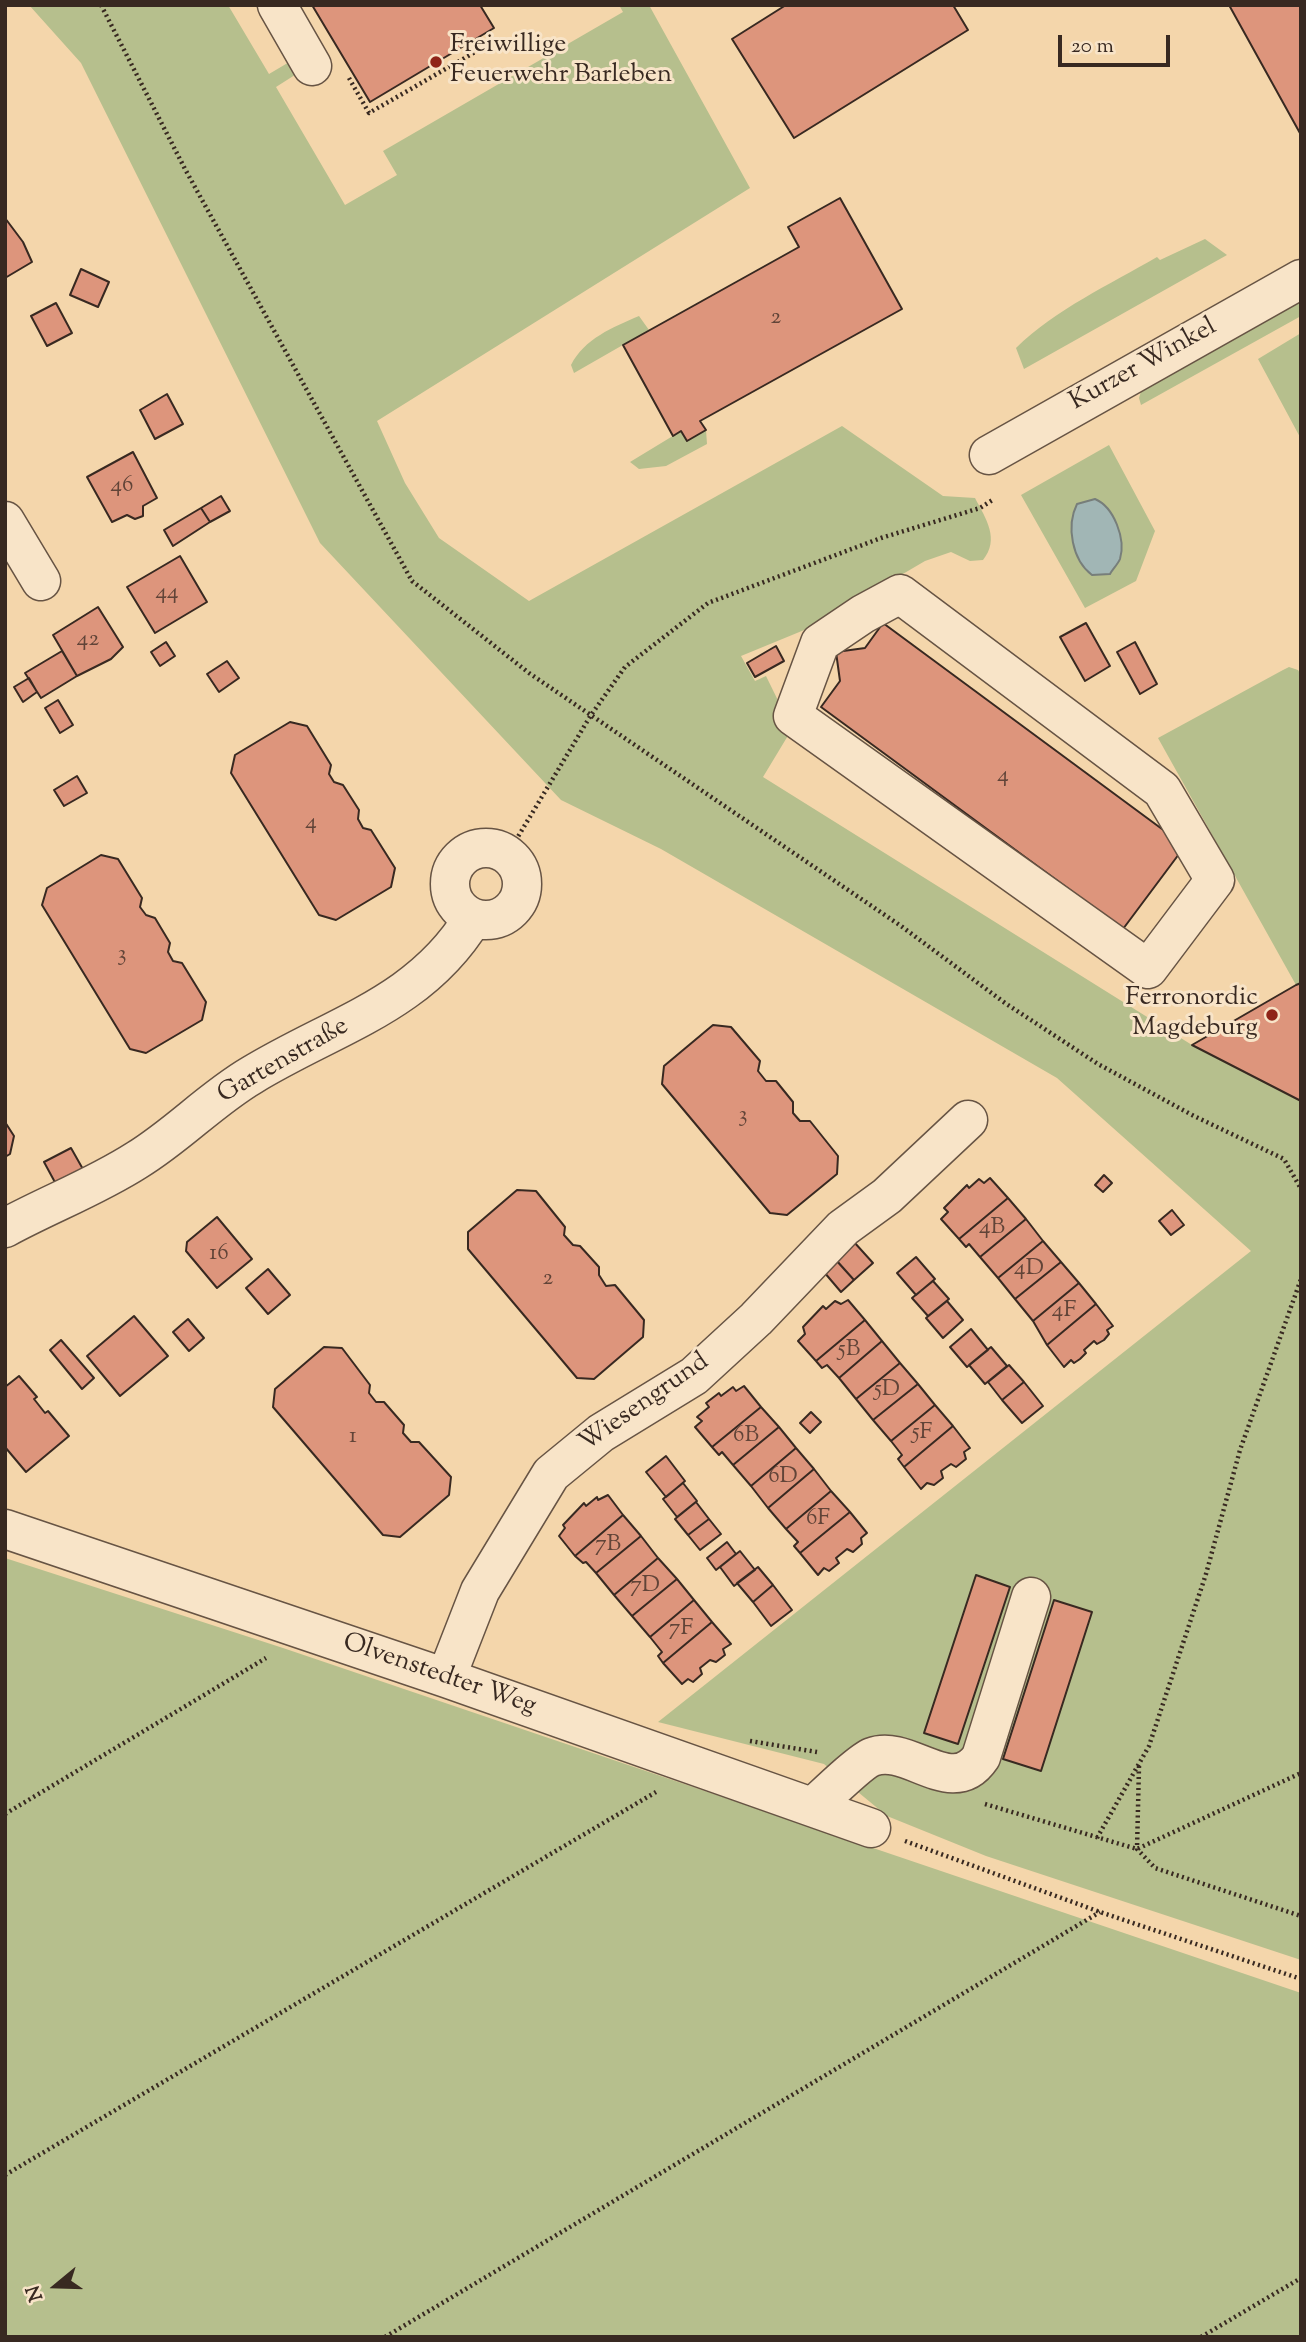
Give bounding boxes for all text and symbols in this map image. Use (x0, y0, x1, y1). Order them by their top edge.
scale bar (1061, 21, 1173, 65)
place label: Freiwillige Feuerwehr Barleben (450, 31, 672, 92)
text: 20 m (1071, 32, 1114, 62)
marker: Freiwillige Feuerwehr Barleben (428, 54, 444, 70)
house number: 2 (771, 305, 781, 333)
street label: Kurzer Winkel (1065, 313, 1223, 419)
house number: 46 (111, 473, 133, 501)
house number: 44 (155, 580, 179, 608)
house number: 42 (77, 627, 99, 655)
house number: 4 (997, 763, 1009, 791)
house number: 4 (305, 810, 317, 838)
house number: 3 (117, 942, 127, 970)
place label: Ferronordic Magdeburg (1125, 984, 1258, 1046)
marker: Ferronordic Magdeburg (1264, 1007, 1280, 1023)
street label: Gartenstraße (213, 1012, 355, 1112)
house number: 3 (738, 1103, 748, 1131)
house number: 4B (979, 1215, 1005, 1243)
house number: 16 (209, 1241, 229, 1269)
house number: 4D (1014, 1256, 1044, 1284)
house number: 2 (543, 1266, 553, 1294)
house number: 4F (1052, 1298, 1076, 1326)
house number: 5B (838, 1337, 860, 1365)
street label: Wiesengrund (574, 1348, 716, 1460)
house number: 5D (874, 1377, 900, 1405)
house number: 5F (912, 1420, 932, 1448)
house number: 6B (733, 1423, 759, 1451)
house number: 1 (349, 1424, 357, 1452)
house number: 6D (768, 1464, 798, 1492)
house number: 6F (806, 1506, 830, 1534)
house number: 7B (595, 1532, 621, 1560)
house number: 7D (630, 1573, 660, 1601)
house number: 7F (669, 1616, 693, 1644)
street label: Olvenstedter Weg (338, 1628, 540, 1724)
north arrow (21, 2251, 91, 2321)
text: N (20, 2281, 51, 2305)

